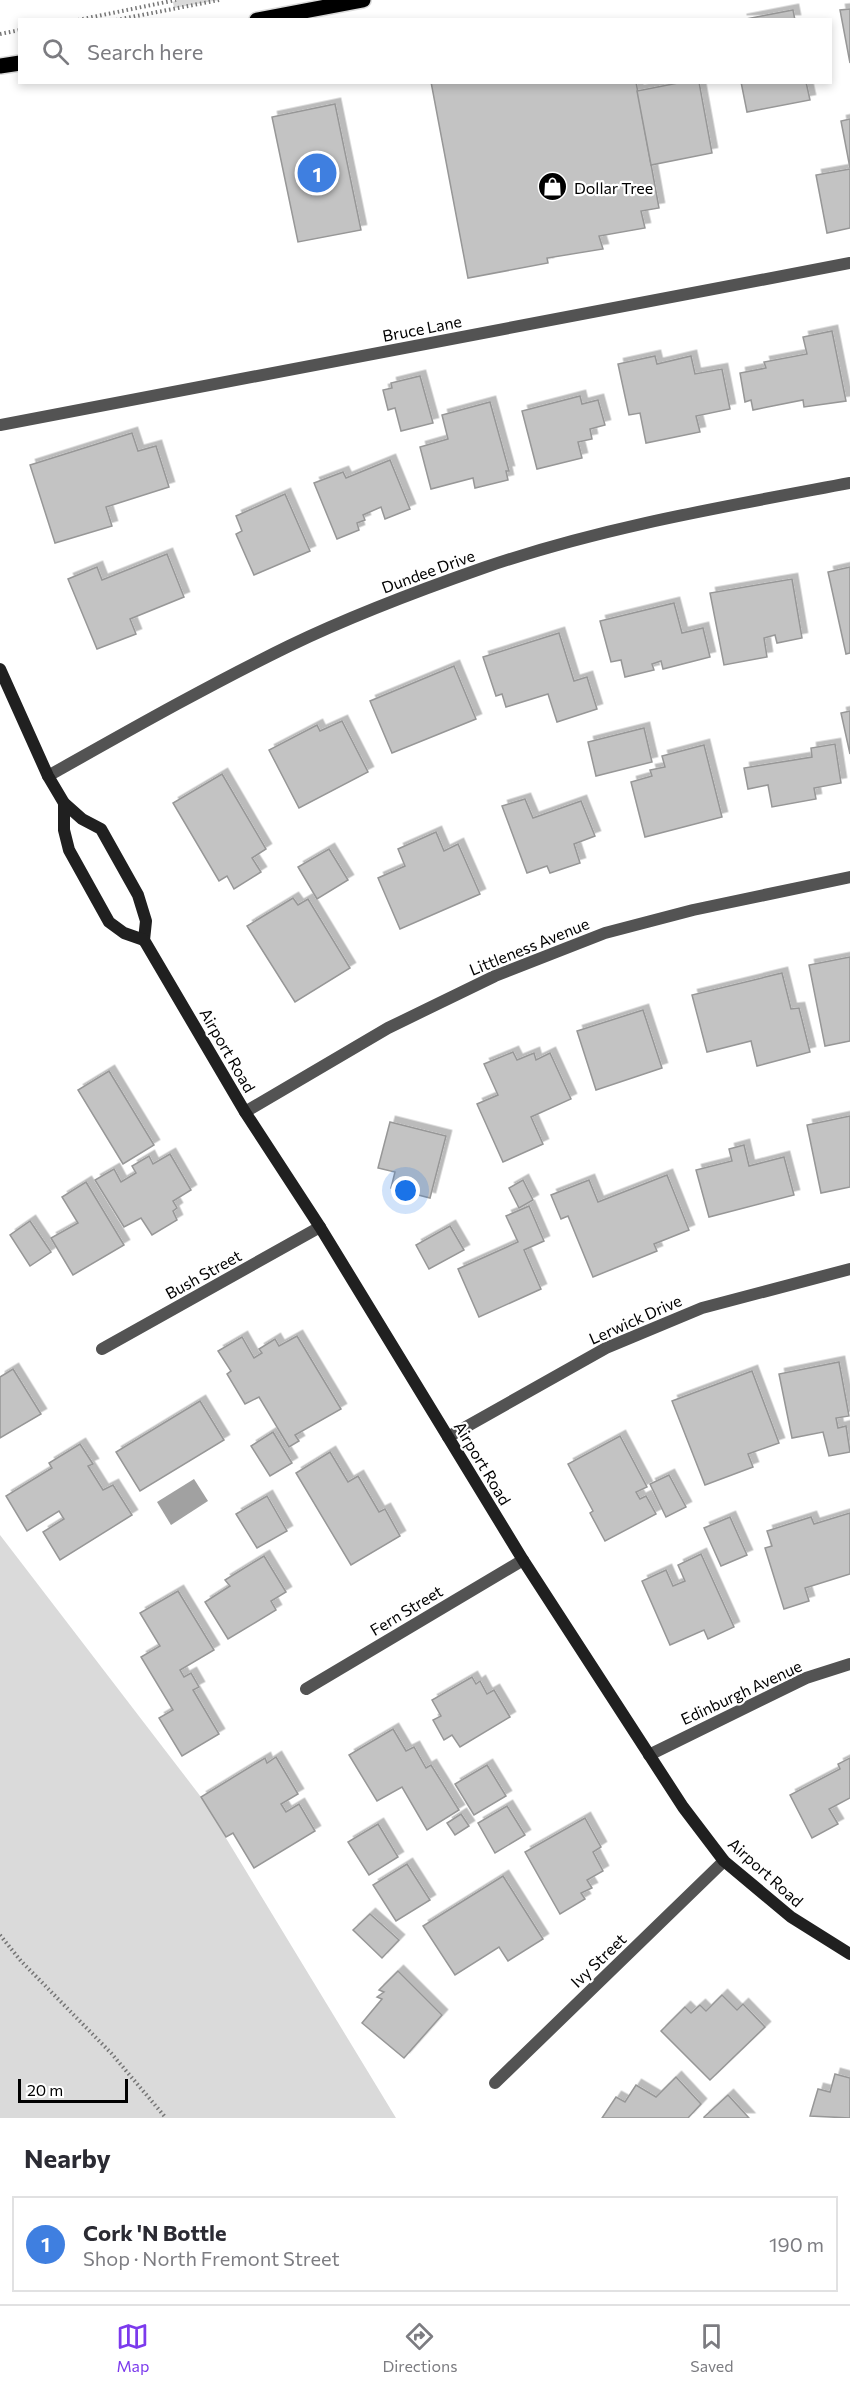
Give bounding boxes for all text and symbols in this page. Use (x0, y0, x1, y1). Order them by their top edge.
search box (18, 18, 832, 84)
icon: search (39, 35, 72, 68)
text: Search here (87, 38, 203, 65)
pin: 1 (298, 150, 336, 195)
shop icon: Dollar Tree (537, 171, 569, 203)
place label: Dollar Tree (574, 178, 653, 197)
street label: Bruce Lane (381, 311, 463, 345)
street label: Dundee Drive (379, 545, 477, 597)
street label: Littleness Avenue (466, 913, 592, 979)
street label: Airport Road (196, 1005, 260, 1095)
your location (391, 1176, 420, 1205)
street label: Bush Street (162, 1245, 245, 1303)
street label: Lerwick Drive (586, 1290, 684, 1348)
street label: Airport Road (451, 1418, 515, 1508)
street label: Fern Street (366, 1581, 446, 1639)
street label: Edinburgh Avenue (678, 1656, 804, 1728)
street label: Airport Road (725, 1834, 807, 1910)
street label: Ivy Street (566, 1929, 630, 1991)
scale bar (18, 2076, 128, 2104)
text: 20 m (27, 2080, 63, 2099)
text: Nearby (24, 2142, 111, 2173)
text: Cork 'N Bottle (83, 2219, 227, 2246)
text: 1 (41, 2232, 50, 2256)
text: 190 m (769, 2232, 824, 2256)
text: Shop · North Fremont Street (83, 2246, 340, 2270)
tab: Map (116, 2320, 149, 2375)
tab: Directions (382, 2320, 457, 2375)
tab: Saved (690, 2320, 734, 2375)

